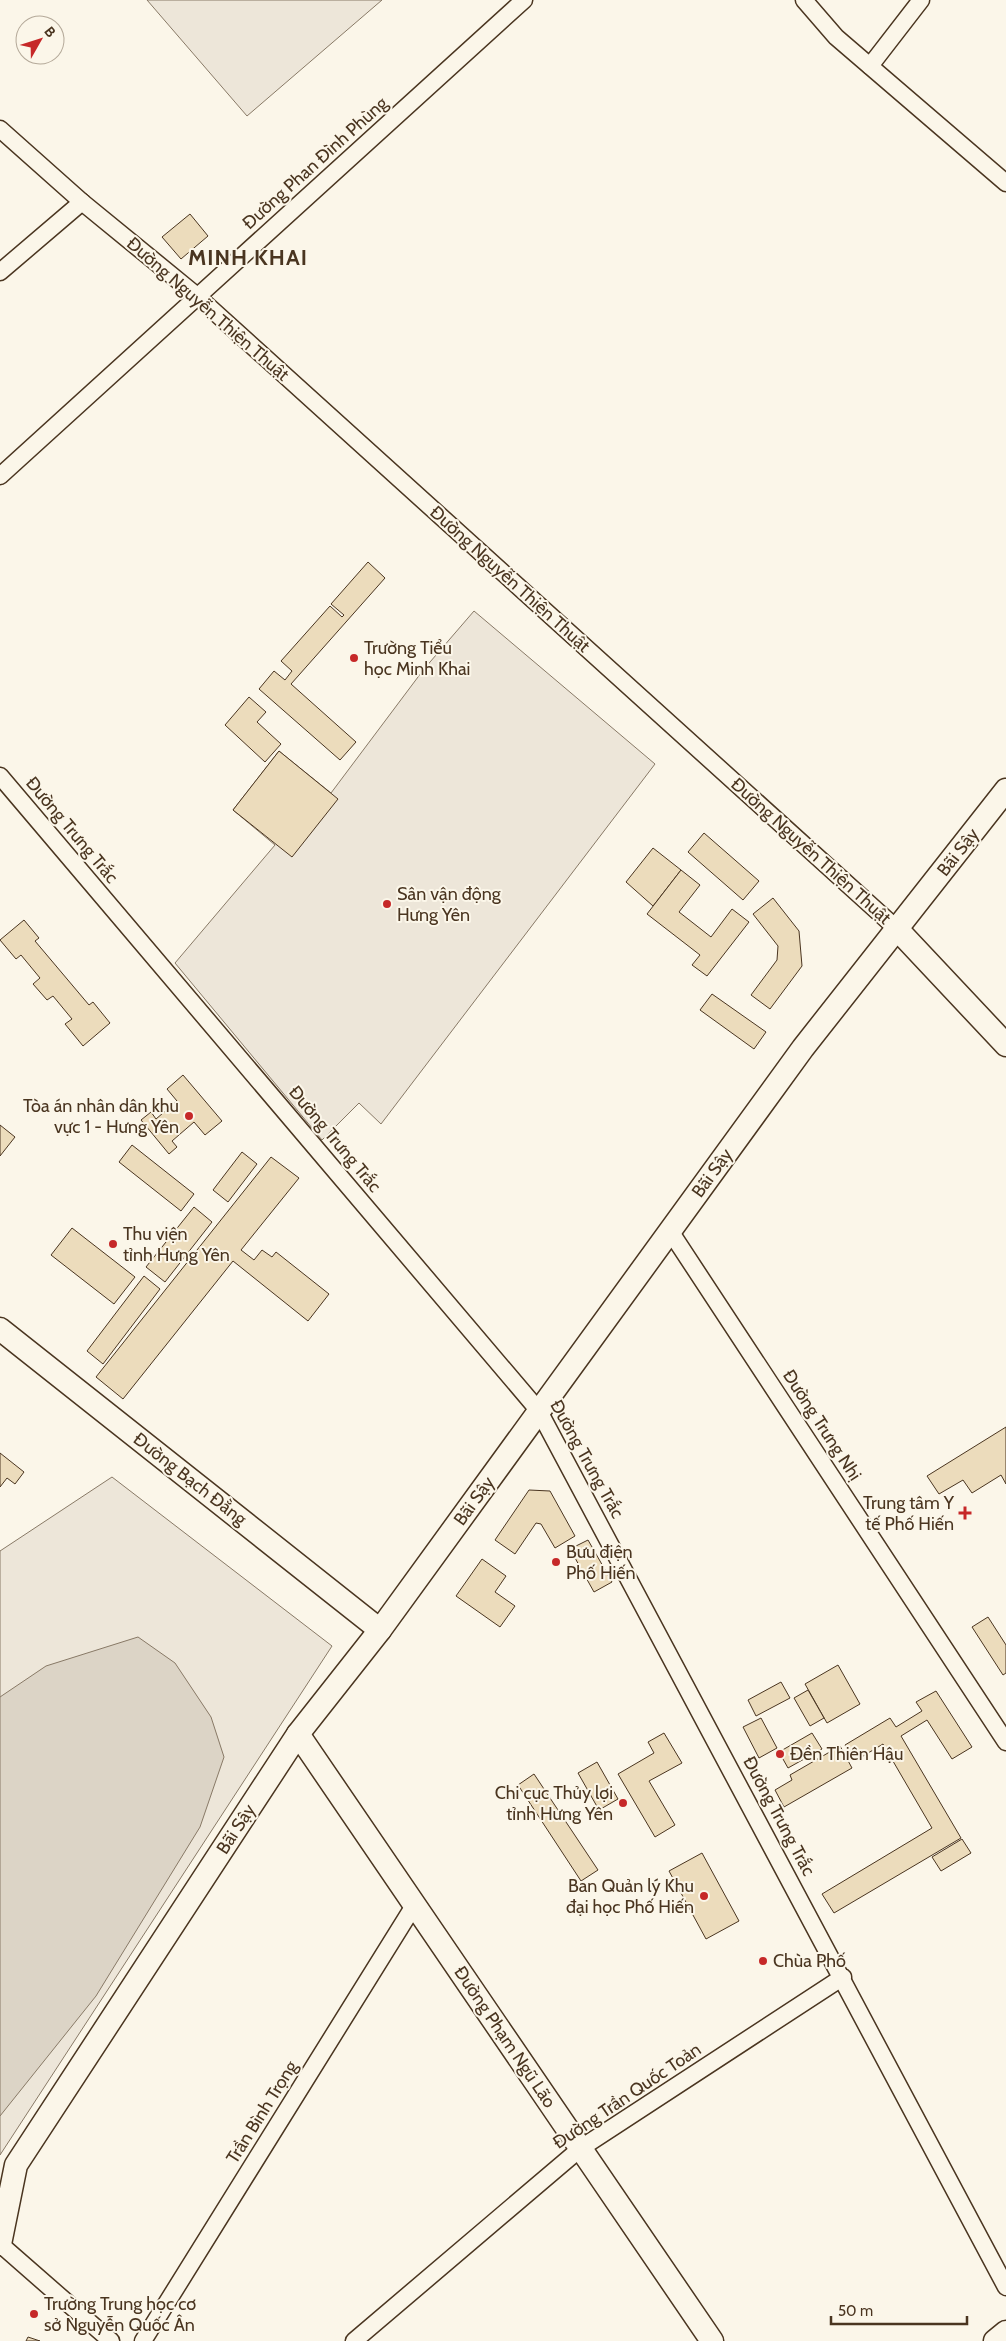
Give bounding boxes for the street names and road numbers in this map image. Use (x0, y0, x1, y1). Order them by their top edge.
street label: Đường Phan Đình Phùng (238, 91, 393, 234)
street label: Đường Nguyễn Thiện Thuật (122, 232, 294, 386)
street label: Đường Nguyễn Thiện Thuật (425, 501, 595, 657)
street label: Đường Trưng Trắc (21, 772, 123, 888)
street label: Đường Nguyễn Thiện Thuật (726, 773, 896, 929)
street label: Bãi Sậy (932, 824, 984, 880)
street label: Đường Trưng Trắc (284, 1081, 386, 1197)
street label: Bãi Sậy (687, 1144, 737, 1202)
street label: Đường Trưng Nhị (778, 1365, 866, 1485)
street label: Đường Trưng Trắc (545, 1396, 629, 1522)
street label: Đường Bạch Đằng (129, 1428, 252, 1531)
street label: Bãi Sậy (449, 1472, 499, 1530)
street label: Đường Trưng Trắc (738, 1753, 820, 1879)
street label: Bãi Sậy (212, 1800, 260, 1858)
street label: Đường Phạm Ngũ Lão (449, 1962, 561, 2112)
street label: Đường Trần Quốc Toản (549, 2038, 705, 2154)
street label: Trần Bình Trọng (222, 2056, 303, 2167)

